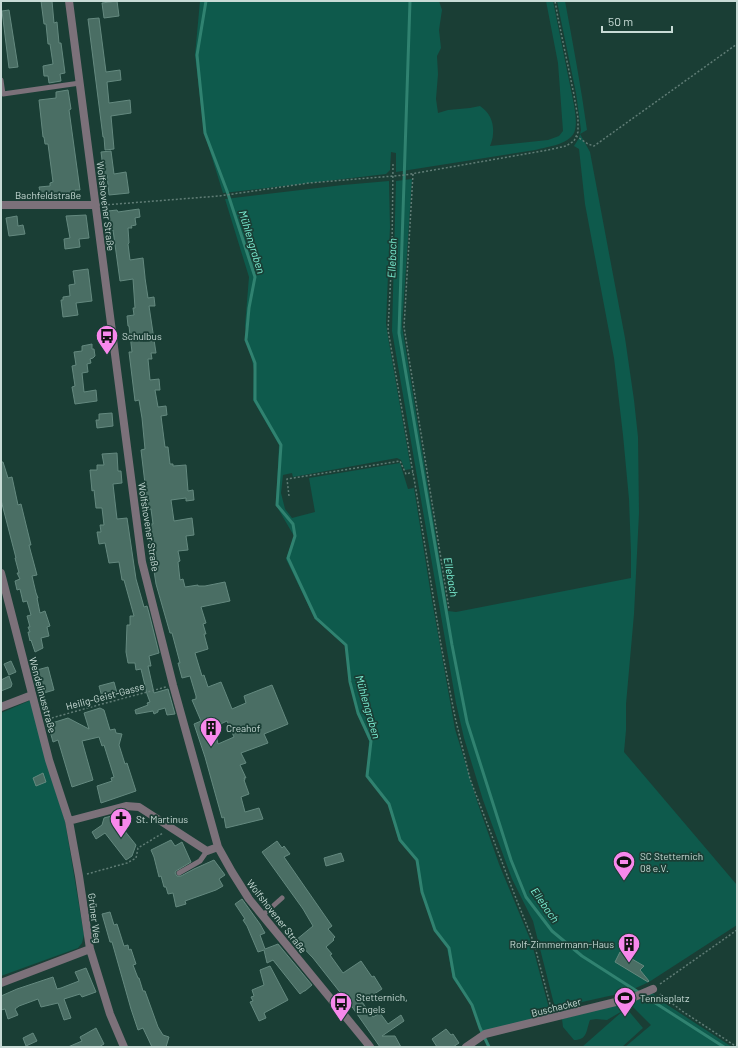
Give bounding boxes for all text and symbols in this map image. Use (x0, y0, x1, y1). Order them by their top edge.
scale bar (602, 8, 672, 34)
text: 50 m (608, 14, 633, 28)
street label: Wolfshovener Straße (95, 161, 117, 251)
street label: Bachfeldstraße (15, 189, 81, 201)
water label: Mühlengraben (237, 209, 268, 275)
water label: Ellebach (384, 238, 399, 278)
bus stop icon: Schulbus (94, 323, 120, 356)
place label: Schulbus (122, 330, 162, 342)
street label: Wolfshovener Straße (136, 482, 162, 572)
water label: Ellebach (442, 556, 461, 598)
street label: Wendelinusstraße (27, 656, 59, 734)
water label: Mühlengraben (353, 674, 384, 740)
street label: Heilig-Geist-Gasse (64, 680, 146, 712)
building icon: Creahof (198, 715, 224, 748)
place label: Creahof (226, 722, 261, 734)
church icon: St. Martinus (108, 806, 134, 839)
place label: St. Martinus (136, 813, 188, 825)
sports icon: SC Stetternich 08 e.V. (611, 849, 637, 882)
place label: SC Stetternich 08 e.V. (640, 850, 703, 874)
street label: Wolfshovener Straße (245, 877, 309, 955)
water label: Ellebach (529, 885, 562, 925)
street label: Grüner Weg (86, 892, 104, 944)
building icon: Rolf-Zimmermann-Haus (616, 931, 642, 964)
place label: Rolf-Zimmermann-Haus (510, 938, 614, 950)
sports icon: Tennisplatz (612, 985, 638, 1018)
bus stop icon: Stetternich, Engels (328, 990, 354, 1023)
place label: Stetternich, Engels (356, 991, 408, 1015)
place label: Tennisplatz (640, 992, 690, 1004)
street label: Buschacker (530, 995, 583, 1019)

